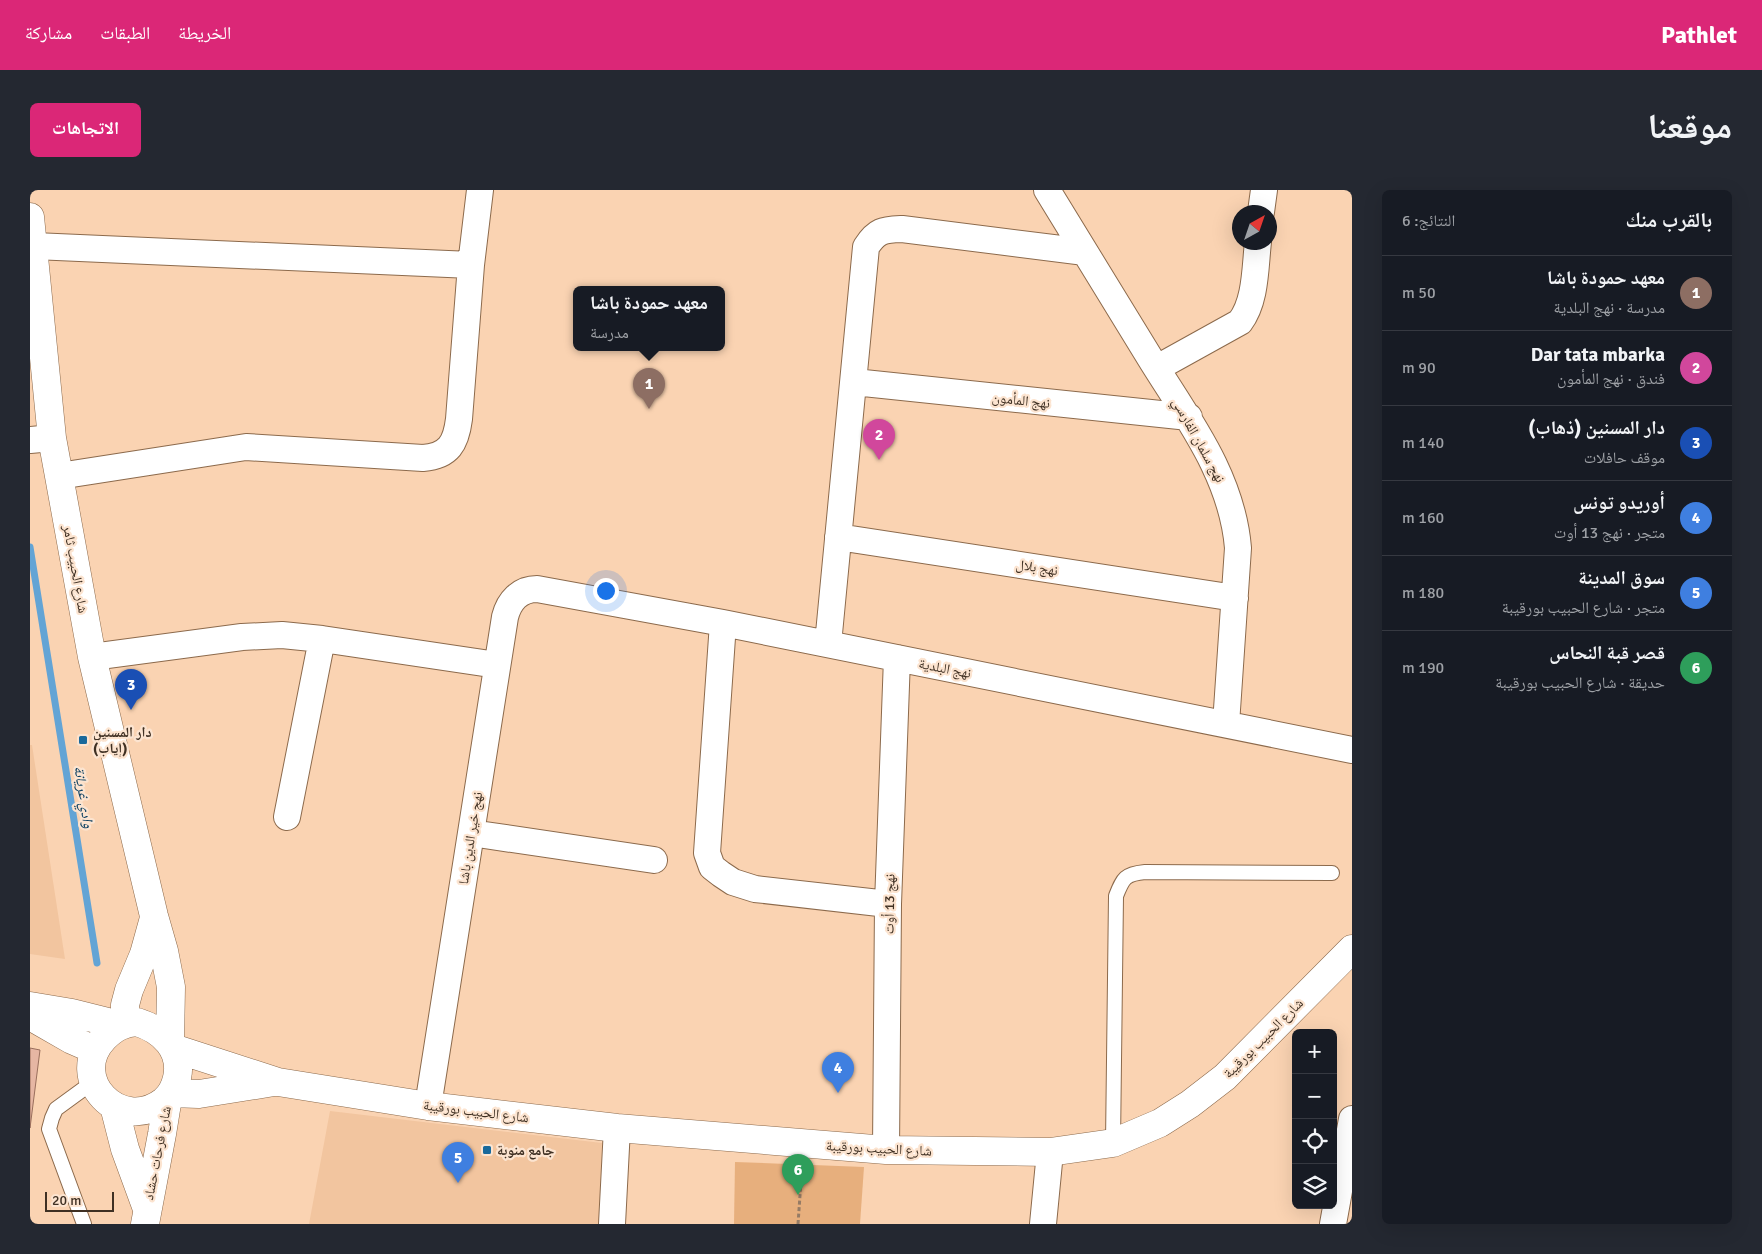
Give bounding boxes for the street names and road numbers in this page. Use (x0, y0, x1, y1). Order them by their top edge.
street label: نهج المأمون (991, 389, 1051, 413)
street label: نهج سلمان الفارسي (1166, 395, 1229, 487)
street label: شارع الحبيب ثامر (58, 523, 92, 615)
street label: نهج بلال (1015, 556, 1059, 580)
street label: نهج البلدية (917, 655, 973, 683)
street label: نهج خير الدين باشا (455, 790, 487, 886)
street label: نهج 13 أوت (880, 873, 900, 934)
street label: شارع الحبيب بورقيبة (1220, 995, 1308, 1083)
street label: شارع الحبيب بورقيبة (422, 1097, 530, 1127)
street label: شارع فرحات حشاد (140, 1105, 176, 1202)
street label: شارع الحبيب بورقيبة (825, 1137, 932, 1161)

